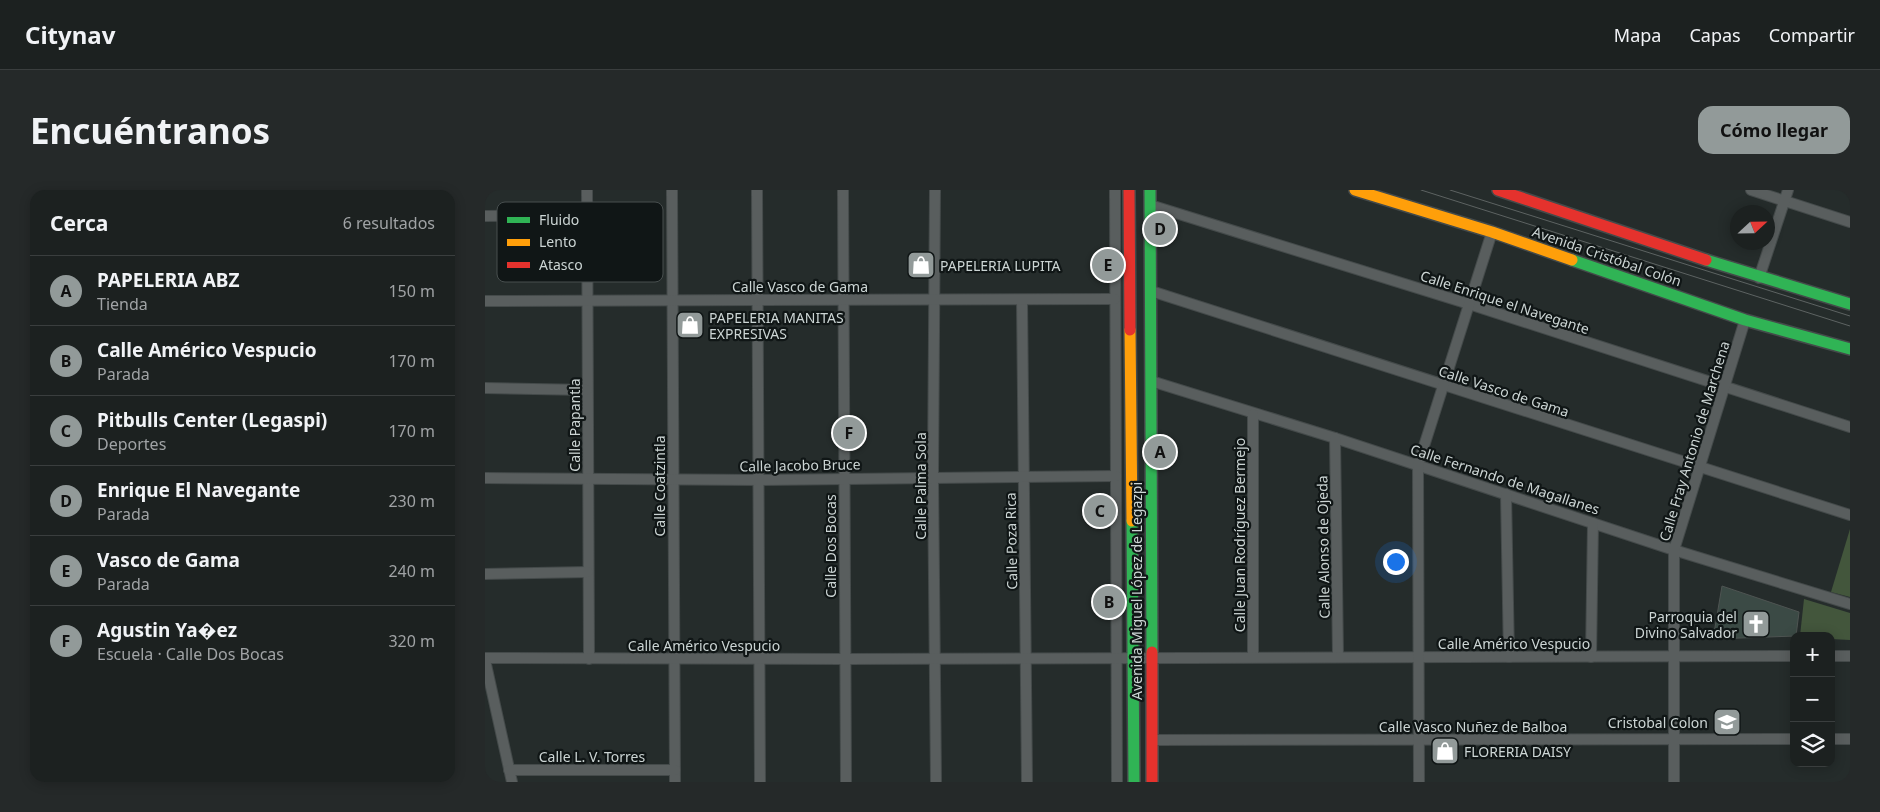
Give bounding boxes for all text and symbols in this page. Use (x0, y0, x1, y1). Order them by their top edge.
text: Citynav (25, 18, 115, 51)
text: Mapa (1614, 23, 1661, 47)
text: Capas (1689, 23, 1741, 47)
text: Compartir (1769, 23, 1855, 47)
button: Cómo llegar (1698, 106, 1850, 154)
text: Encuéntranos (30, 107, 270, 154)
legend (497, 202, 663, 282)
north arrow (1730, 205, 1775, 250)
text: Cerca (50, 209, 108, 237)
text: Fluido (539, 210, 579, 229)
pin: D (1144, 210, 1176, 248)
text: 6 resultados (343, 212, 435, 234)
street label: Avenida Cristóbal Colón (1530, 222, 1684, 290)
text: Lento (539, 232, 576, 251)
pin: E (1092, 246, 1124, 284)
shop icon: PAPELERIA LUPITA (906, 250, 936, 280)
text: Atasco (539, 255, 583, 274)
place label: PAPELERIA LUPITA (940, 256, 1061, 275)
street label: Calle Enrique el Navegante (1418, 266, 1592, 338)
text: PAPELERIA ABZ (97, 267, 239, 293)
street label: Calle Vasco de Gama (732, 277, 868, 296)
text: A (60, 280, 72, 302)
text: 150 m (388, 280, 435, 302)
text: Tienda (97, 293, 148, 315)
place label: PAPELERIA MANITAS EXPRESIVAS (709, 308, 844, 343)
shop icon: PAPELERIA MANITAS EXPRESIVAS (675, 310, 705, 340)
text: Calle Américo Vespucio (97, 337, 317, 363)
street label: Calle Fray Antonio de Marchena (1654, 339, 1734, 543)
text: B (61, 350, 71, 372)
text: 170 m (388, 350, 435, 372)
street label: Calle Vasco de Gama (1436, 361, 1572, 421)
text: Parada (97, 363, 150, 385)
street label: Calle Papantla (565, 378, 584, 472)
text: Pitbulls Center (Legaspi) (97, 407, 327, 433)
pin: F (833, 414, 865, 452)
text: C (61, 420, 71, 442)
text: 170 m (388, 420, 435, 442)
street label: Calle Palma Sola (911, 432, 930, 540)
text: Deportes (97, 433, 166, 455)
pin: A (1144, 433, 1176, 471)
street label: Calle Coatzintla (650, 435, 669, 537)
street label: Calle Juan Rodríguez Bermejo (1230, 438, 1249, 632)
street label: Calle Fernando de Magallanes (1408, 439, 1602, 519)
street label: Calle Jacobo Bruce (739, 454, 861, 476)
street label: Calle Alonso de Ojeda (1312, 475, 1334, 619)
text: Enrique El Navegante (97, 477, 300, 503)
street label: Avenida Miguel López de Legazpi (1127, 482, 1146, 700)
text: D (60, 490, 72, 512)
text: 230 m (388, 490, 435, 512)
street label: Calle Poza Rica (1001, 492, 1021, 590)
pin: C (1084, 492, 1116, 530)
street label: Calle Dos Bocas (821, 494, 840, 598)
text: Parada (97, 503, 150, 525)
text: Vasco de Gama (97, 547, 240, 573)
your location (1383, 549, 1409, 575)
text: E (62, 560, 70, 582)
text: 240 m (388, 560, 435, 582)
text: Parada (97, 573, 150, 595)
pin: B (1093, 583, 1125, 621)
place label: Parroquia del Divino Salvador (1635, 607, 1737, 642)
church icon: Parroquia del Divino Salvador (1741, 609, 1771, 639)
text: Agustin Ya�ez (97, 617, 237, 643)
text: F (62, 630, 70, 652)
text: 320 m (388, 630, 435, 652)
map controls (1790, 632, 1835, 767)
button: + (1790, 632, 1835, 677)
street label: Calle Américo Vespucio (1438, 634, 1590, 653)
street label: Calle Américo Vespucio (628, 636, 780, 655)
text: Escuela · Calle Dos Bocas (97, 643, 284, 665)
button: − (1790, 677, 1835, 722)
school or university icon: Cristobal Colon (1712, 707, 1742, 737)
place label: Cristobal Colon (1608, 713, 1708, 732)
street label: Calle Vasco Nuñez de Balboa (1379, 717, 1567, 736)
button: layers (1790, 722, 1835, 767)
shop icon: FLORERIA DAISY (1430, 736, 1460, 766)
place label: FLORERIA DAISY (1464, 742, 1571, 761)
street label: Calle L. V. Torres (539, 747, 646, 766)

